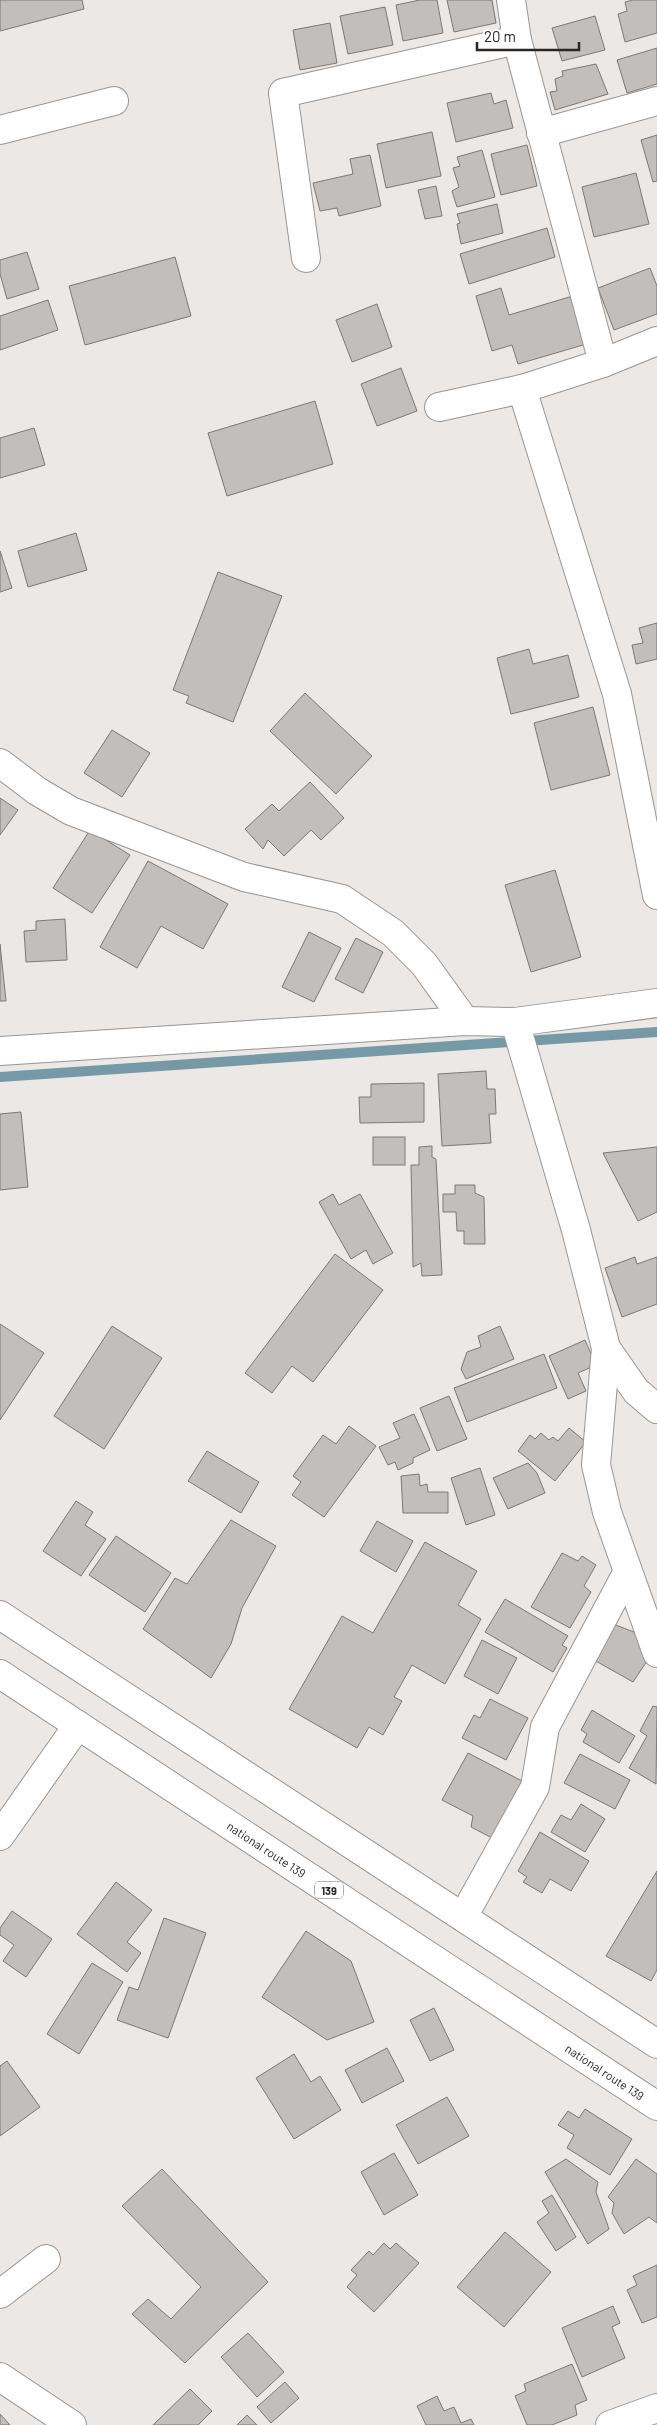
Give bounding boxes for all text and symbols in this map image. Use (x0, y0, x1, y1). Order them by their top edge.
scale bar (477, 20, 580, 52)
text: 20 m (484, 27, 516, 45)
street label: national route 139 (225, 1818, 309, 1880)
road number: 139 (315, 1882, 343, 1898)
street label: national route 139 (563, 2041, 647, 2103)

